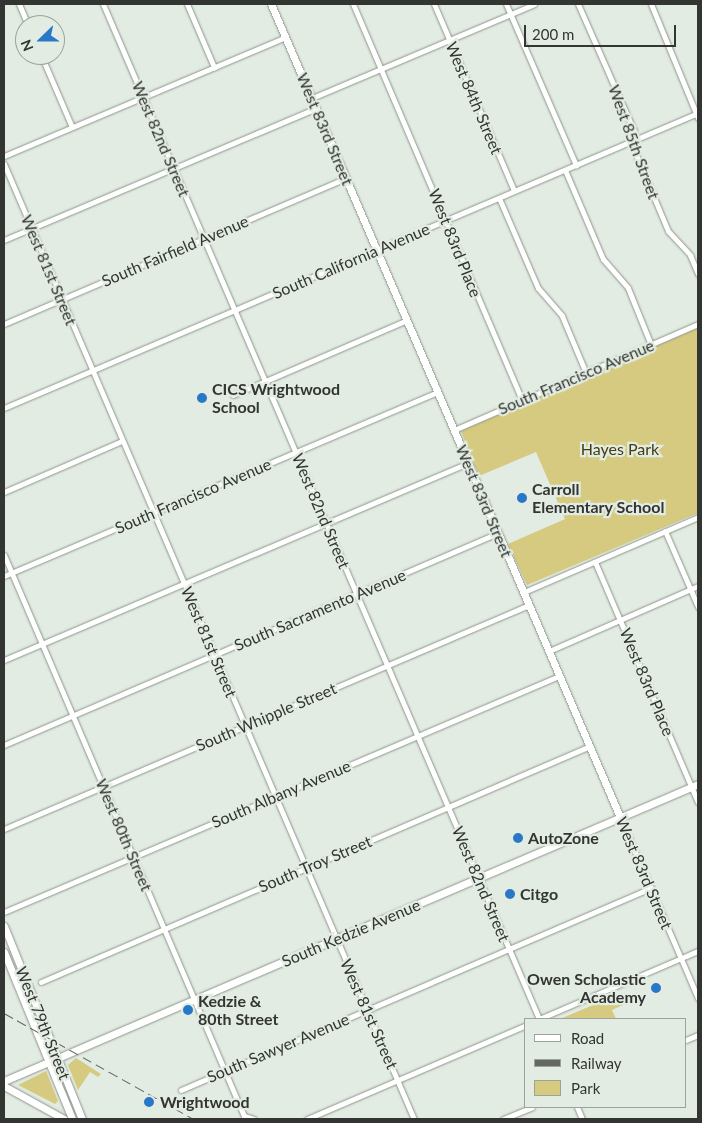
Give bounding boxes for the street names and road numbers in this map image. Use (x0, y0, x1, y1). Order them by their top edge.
street label: West 84th Street (442, 39, 506, 157)
street label: West 83rd Street (293, 70, 357, 188)
street label: West 82nd Street (128, 78, 194, 200)
street label: West 85th Street (604, 82, 664, 202)
street label: West 83rd Place (425, 186, 485, 300)
street label: South Fairfield Avenue (98, 211, 252, 291)
street label: West 81st Street (17, 212, 81, 328)
street label: South California Avenue (269, 219, 433, 303)
street label: South Francisco Avenue (495, 335, 657, 419)
street label: West 83rd Street (452, 442, 516, 560)
street label: West 82nd Street (288, 450, 354, 572)
street label: South Francisco Avenue (112, 454, 274, 538)
street label: South Sacramento Avenue (231, 565, 409, 655)
street label: West 81st Street (177, 584, 241, 700)
street label: West 83rd Place (616, 625, 678, 739)
street label: South Whipple Street (193, 679, 339, 755)
street label: South Albany Avenue (208, 756, 354, 832)
street label: West 80th Street (92, 776, 156, 894)
street label: West 83rd Street (612, 814, 676, 932)
street label: West 82nd Street (448, 823, 514, 945)
street label: South Troy Street (255, 831, 375, 897)
street label: South Kedzie Avenue (279, 895, 423, 971)
street label: West 81st Street (336, 956, 402, 1072)
street label: West 79th Street (12, 964, 74, 1082)
street label: South Sawyer Avenue (203, 1009, 353, 1087)

